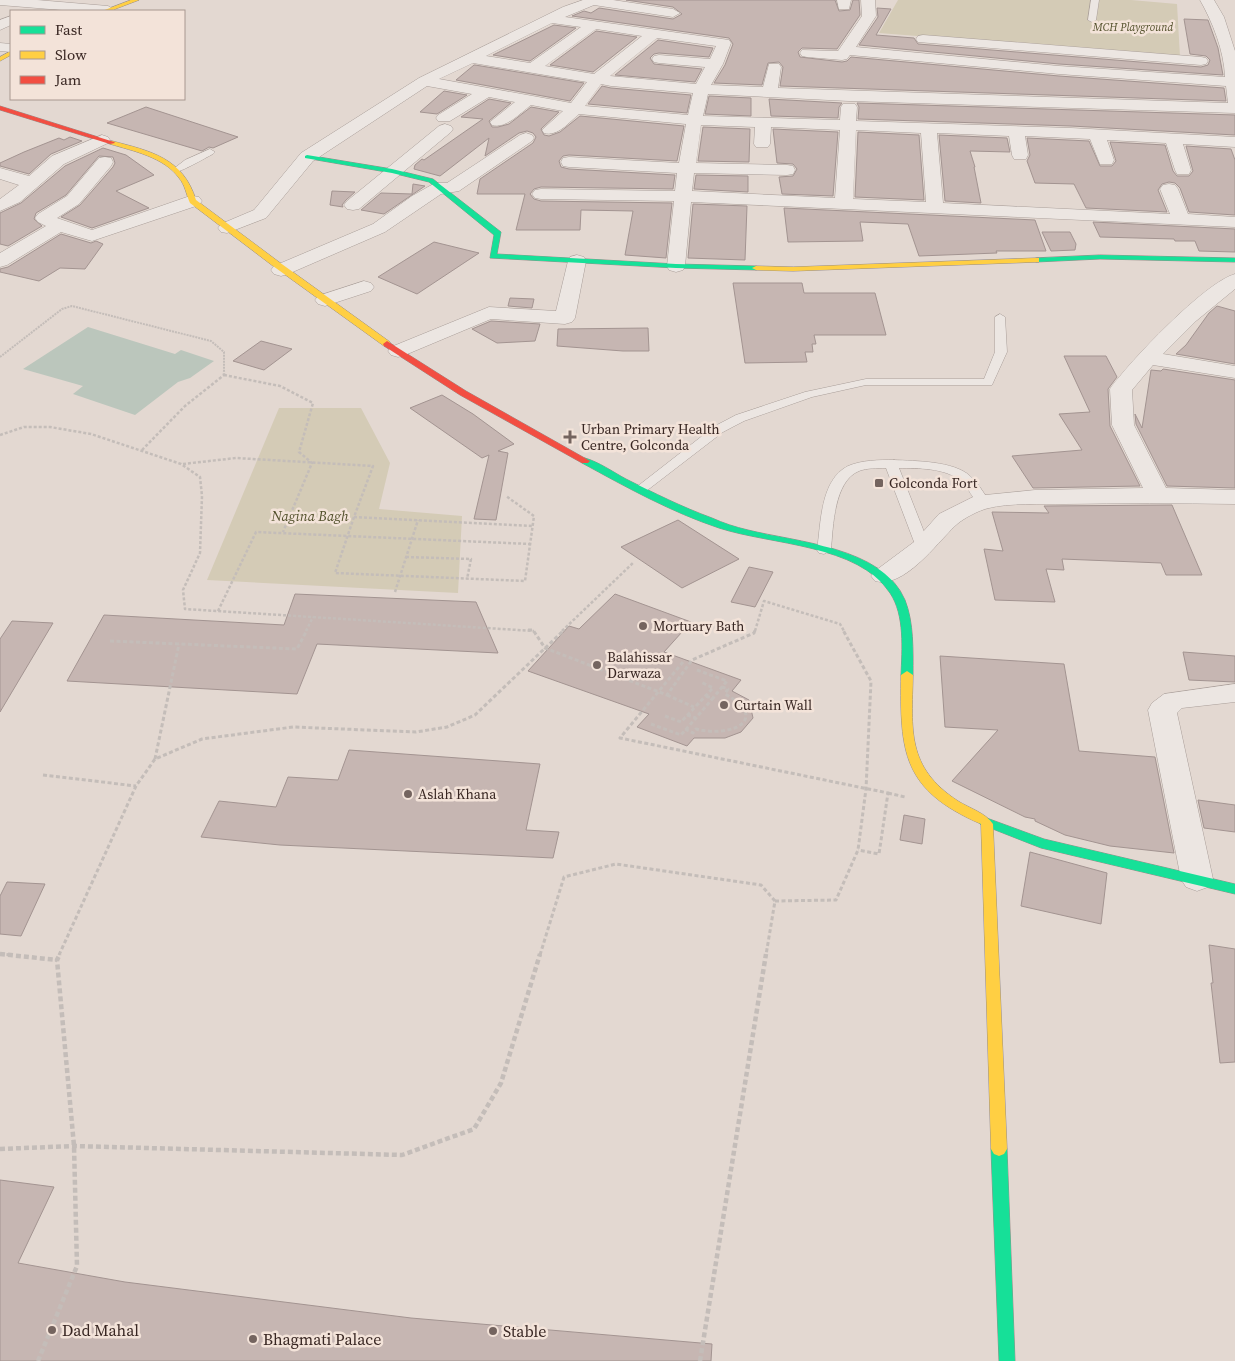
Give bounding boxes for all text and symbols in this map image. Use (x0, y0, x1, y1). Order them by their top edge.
legend (10, 10, 185, 100)
text: Fast (55, 19, 82, 40)
park label: MCH Playground (1092, 20, 1174, 35)
text: Slow (55, 44, 87, 65)
text: Jam (54, 69, 82, 90)
place label: Urban Primary Health Centre, Golconda (581, 419, 720, 455)
marker: Urban Primary Health Centre, Golconda (563, 430, 577, 444)
place label: Golconda Fort (889, 473, 978, 493)
marker: Golconda Fort (873, 477, 885, 489)
park label: Nagina Bagh (270, 506, 349, 526)
place label: Mortuary Bath (653, 616, 744, 636)
marker: Mortuary Bath (637, 620, 649, 632)
place label: Balahissar Darwaza (607, 647, 672, 683)
marker: Balahissar Darwaza (591, 659, 603, 671)
place label: Curtain Wall (734, 695, 812, 715)
marker: Curtain Wall (718, 699, 730, 711)
place label: Aslah Khana (418, 784, 497, 804)
marker: Aslah Khana (402, 788, 414, 800)
place label: Dad Mahal (62, 1319, 139, 1341)
place label: Stable (503, 1320, 546, 1342)
marker: Dad Mahal (46, 1324, 58, 1336)
marker: Stable (487, 1325, 499, 1337)
place label: Bhagmati Palace (263, 1328, 381, 1350)
marker: Bhagmati Palace (247, 1333, 259, 1345)

